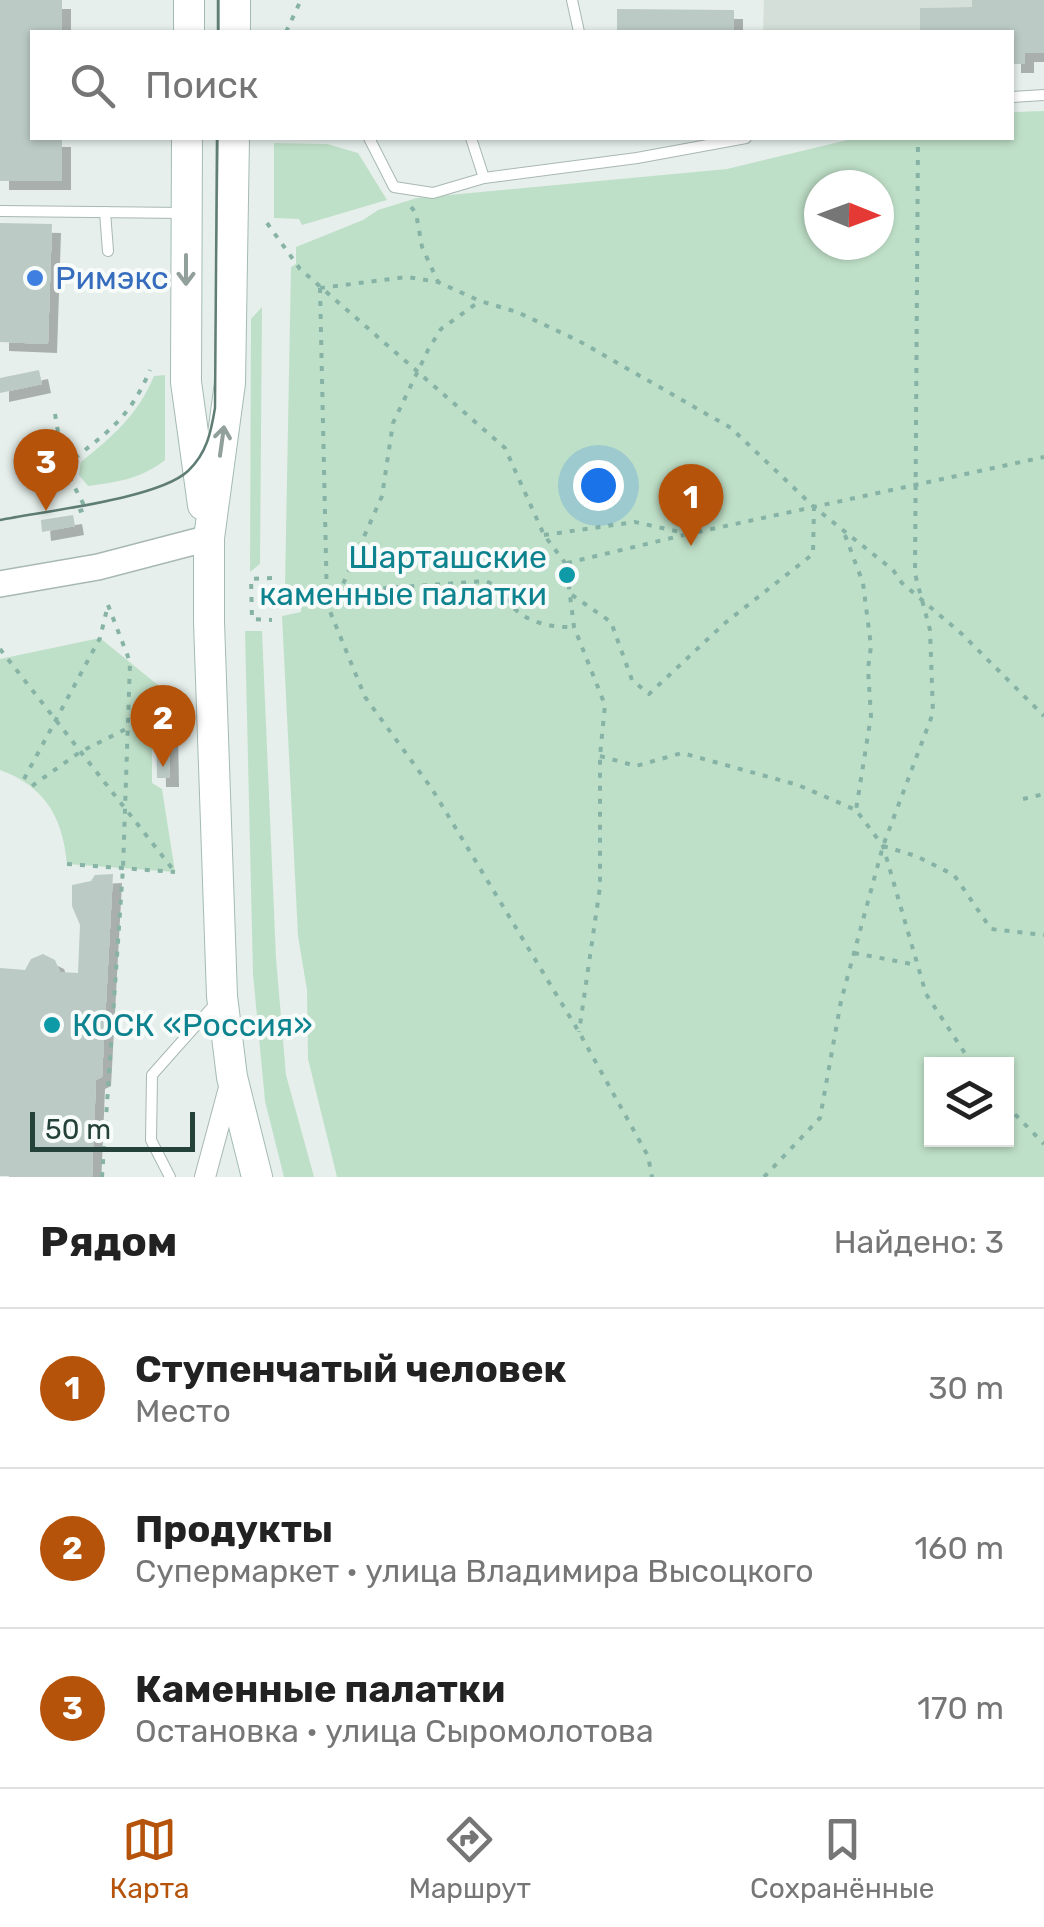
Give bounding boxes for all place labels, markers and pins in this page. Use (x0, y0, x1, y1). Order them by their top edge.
place label: Римэкс (55, 259, 169, 297)
marker: Римэкс (24, 267, 46, 289)
pin: 3 (13, 428, 78, 511)
pin: 1 (658, 464, 724, 546)
place label: Шарташские каменные палатки (259, 538, 547, 613)
marker: Шарташские каменные палатки (556, 564, 578, 586)
pin: 2 (130, 684, 196, 767)
place label: КОСК «Россия» (72, 1006, 313, 1044)
marker: КОСК «Россия» (41, 1014, 63, 1036)

